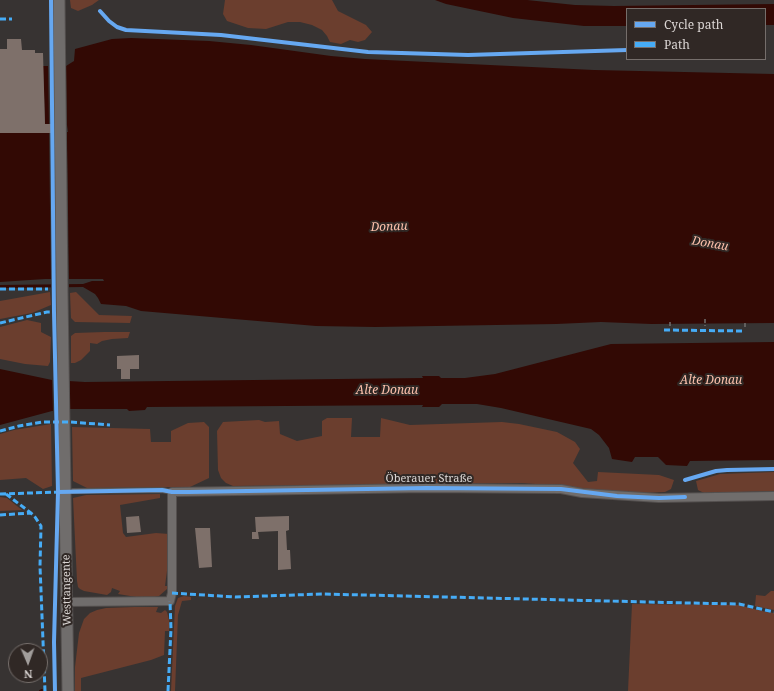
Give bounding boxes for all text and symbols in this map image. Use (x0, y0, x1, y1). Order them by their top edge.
legend (626, 8, 766, 60)
text: Cycle path (664, 16, 723, 33)
text: Path (664, 36, 690, 53)
water label: Donau (370, 219, 408, 235)
water label: Donau (691, 234, 729, 254)
water label: Alte Donau (680, 374, 742, 388)
water label: Alte Donau (356, 384, 418, 398)
street label: Öberauer Straße (386, 472, 472, 486)
street label: Westtangente (60, 554, 74, 626)
north arrow (8, 643, 48, 683)
text: N (24, 667, 33, 682)

